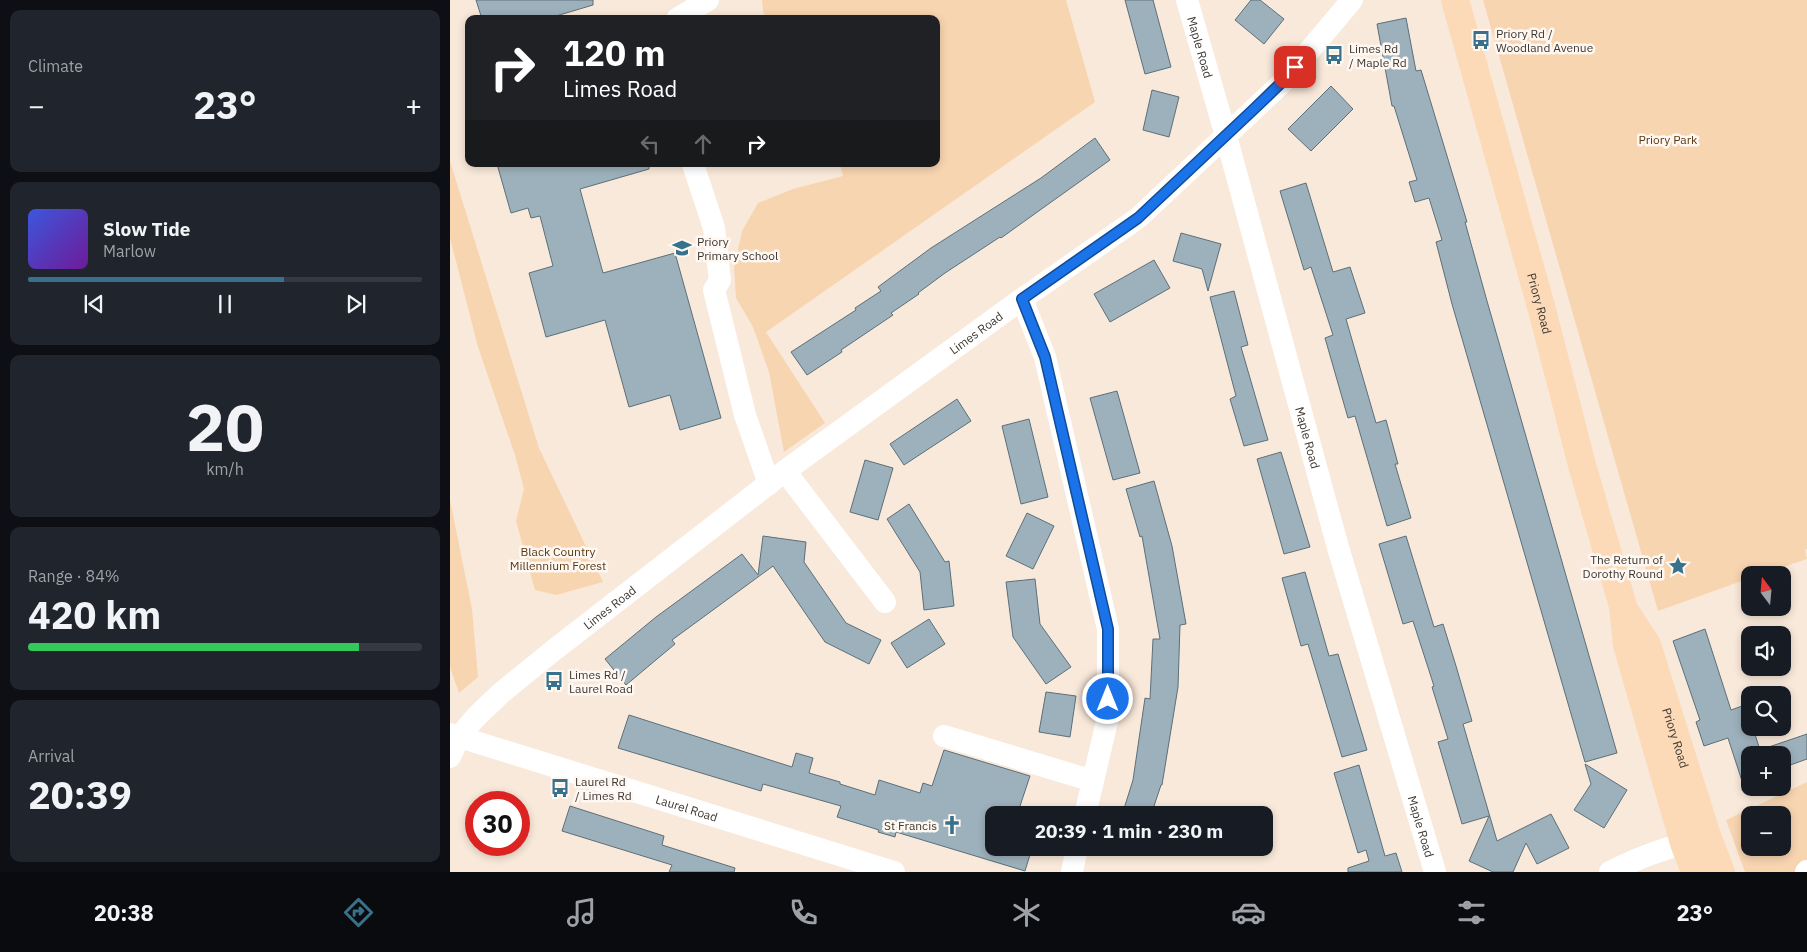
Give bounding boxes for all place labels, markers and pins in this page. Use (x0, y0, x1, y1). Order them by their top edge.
place label: Priory Rd / Woodland Avenue (1496, 26, 1594, 55)
bus stop icon: Priory Rd / Woodland Avenue (1470, 29, 1492, 51)
place label: Limes Rd / Maple Rd (1349, 41, 1407, 70)
bus stop icon: Limes Rd / Maple Rd (1323, 44, 1345, 66)
pin (1274, 46, 1316, 88)
place label: Priory Primary School (697, 234, 778, 263)
school or university icon: Priory Primary School (671, 237, 693, 259)
place label: The Return of Dorothy Round (1583, 552, 1663, 581)
place icon: The Return of Dorothy Round (1667, 555, 1689, 577)
place label: Limes Rd / Laurel Road (569, 667, 633, 696)
bus stop icon: Limes Rd / Laurel Road (543, 670, 565, 692)
place label: Laurel Rd / Limes Rd (575, 774, 632, 803)
bus stop icon: Laurel Rd / Limes Rd (549, 777, 571, 799)
church icon: St Francis (941, 814, 963, 836)
place label: St Francis (884, 818, 937, 833)

